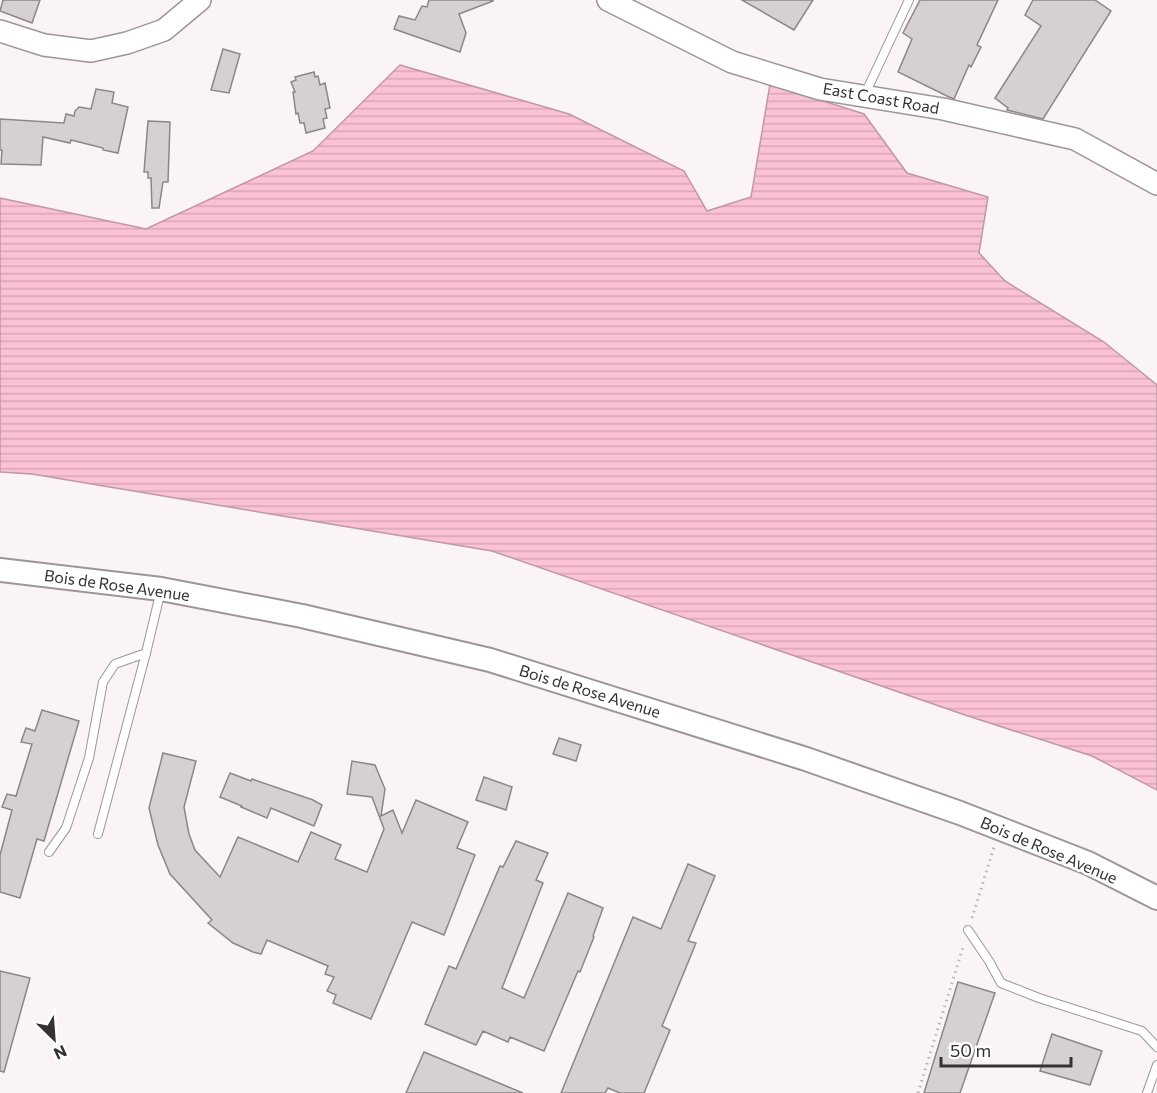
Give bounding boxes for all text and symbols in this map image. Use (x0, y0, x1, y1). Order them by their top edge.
street label: East Coast Road (821, 78, 941, 117)
street label: Bois de Rose Avenue (43, 565, 191, 604)
street label: Bois de Rose Avenue (517, 660, 663, 721)
street label: Bois de Rose Avenue (978, 812, 1120, 887)
north arrow (24, 1009, 84, 1069)
scale bar (941, 1030, 1072, 1068)
text: 50 m (950, 1039, 991, 1061)
text: N (51, 1042, 70, 1064)

